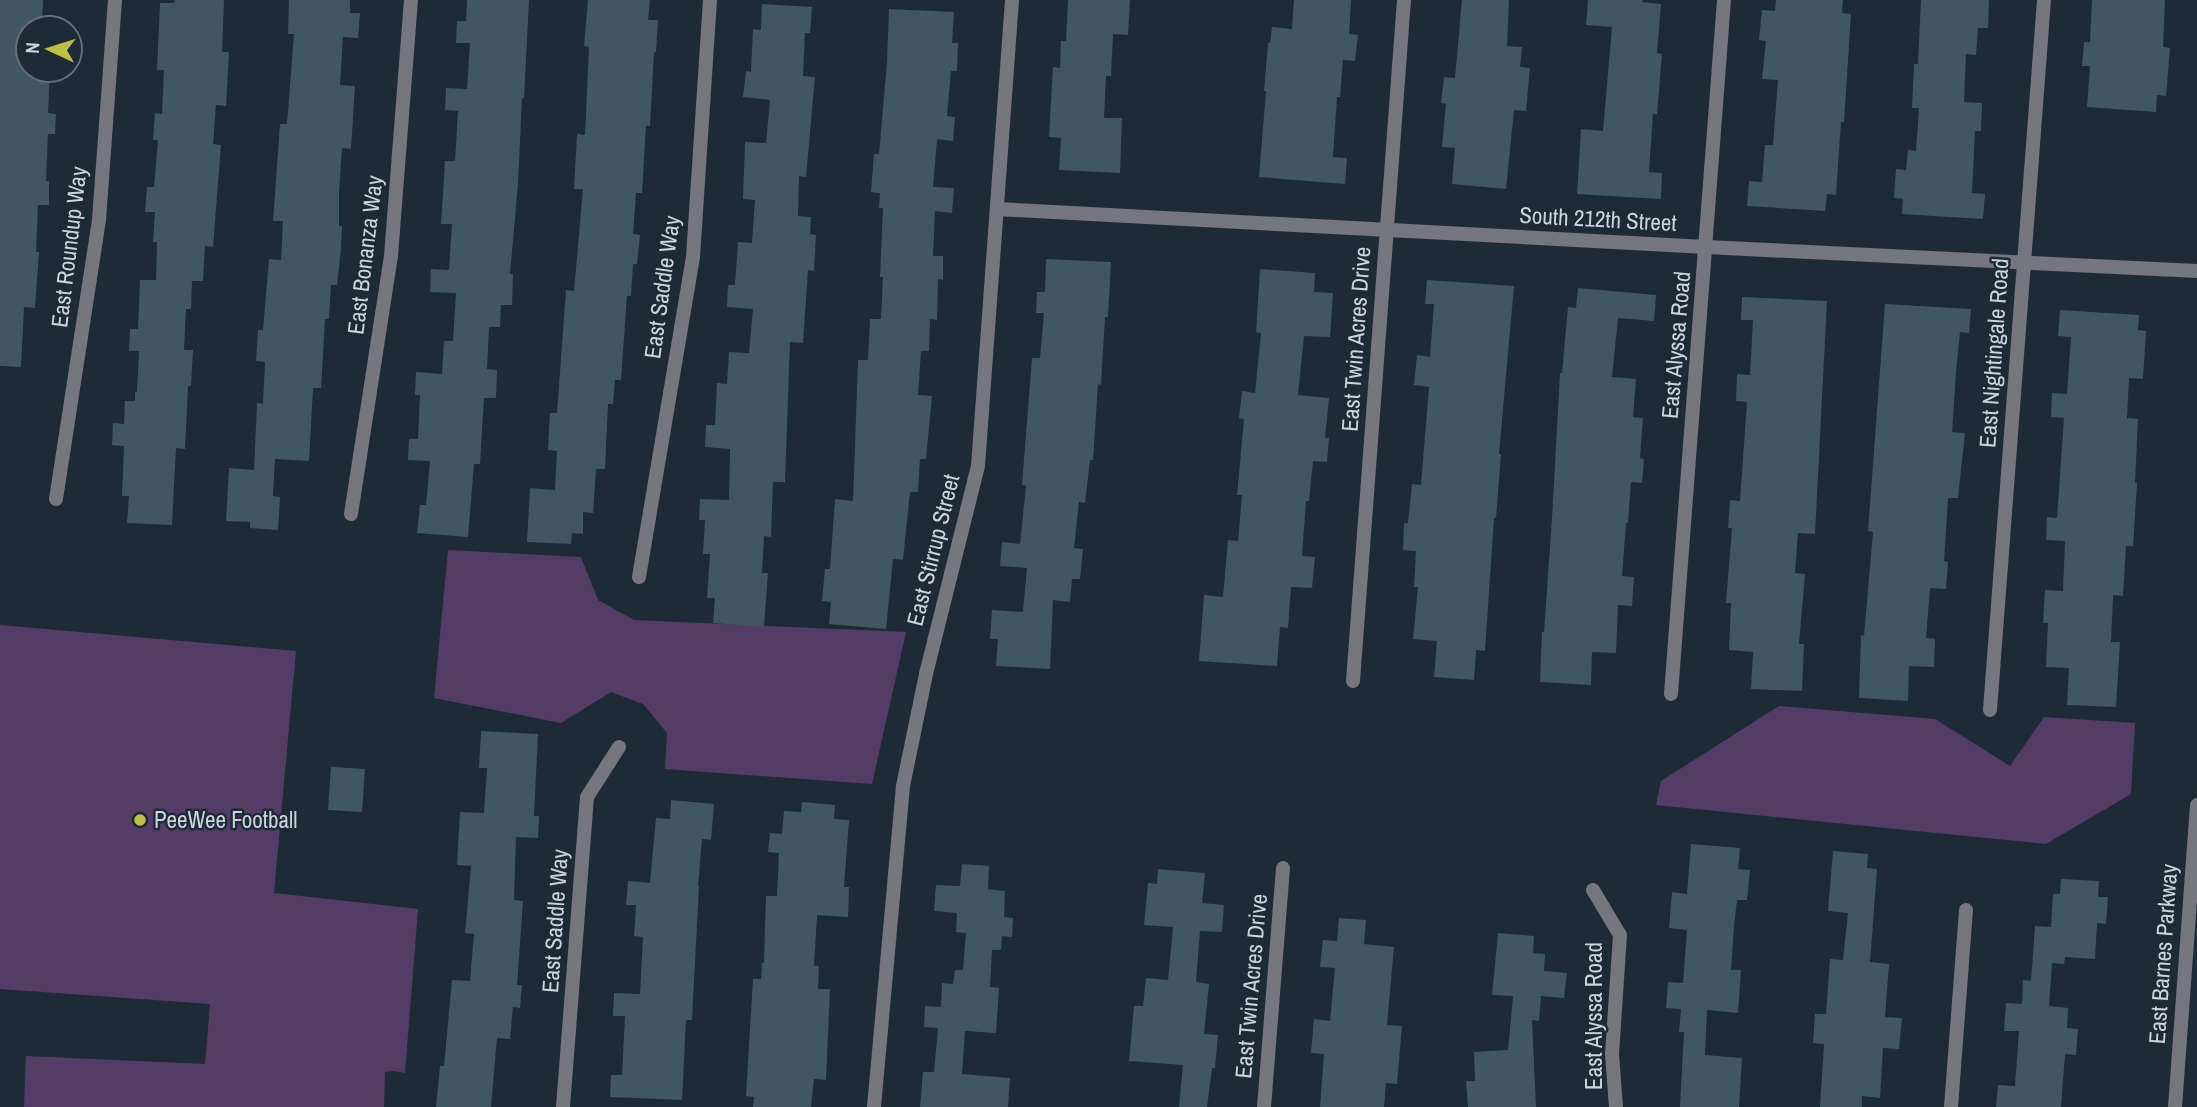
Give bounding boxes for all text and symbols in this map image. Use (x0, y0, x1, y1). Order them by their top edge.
north arrow (14, 14, 84, 84)
text: N (19, 41, 45, 54)
street label: East Roundup Way (43, 164, 94, 329)
street label: East Bonanza Way (339, 173, 390, 336)
street label: South 212th Street (1519, 199, 1677, 238)
street label: East Saddle Way (636, 213, 687, 360)
street label: East Twin Acres Drive (1334, 245, 1377, 432)
street label: East Nightingale Road (1971, 257, 2016, 449)
street label: East Alyssa Road (1654, 270, 1697, 420)
street label: East Stirrup Street (899, 471, 966, 629)
place label: PeeWee Football (154, 804, 297, 835)
marker: PeeWee Football (132, 812, 148, 828)
street label: East Saddle Way (534, 848, 575, 994)
street label: East Barnes Parkway (2141, 862, 2184, 1045)
street label: East Twin Acres Drive (1227, 892, 1274, 1080)
street label: East Alyssa Road (1578, 942, 1609, 1090)

